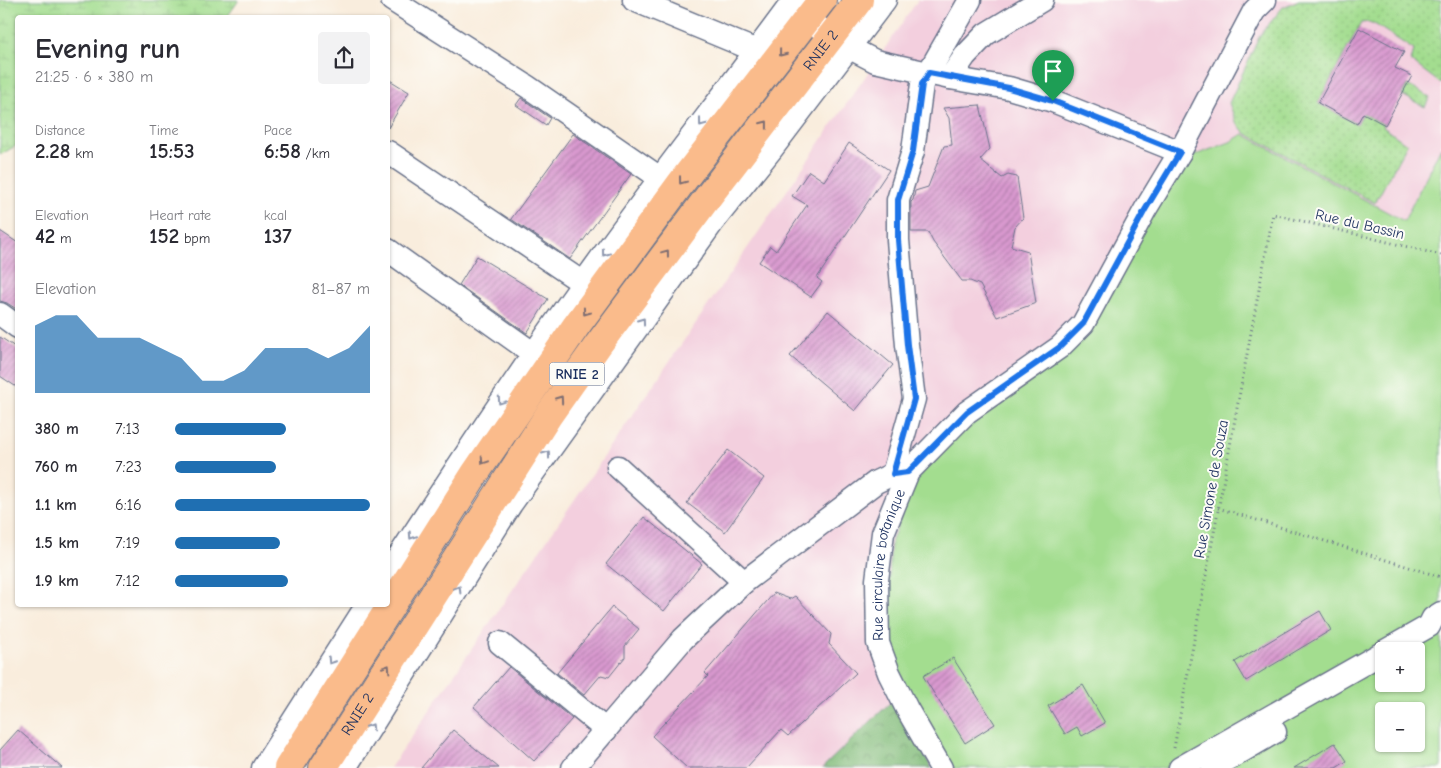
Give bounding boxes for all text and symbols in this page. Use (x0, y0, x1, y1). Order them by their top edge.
street label: RNIE 2 (799, 26, 842, 74)
button: share (318, 32, 370, 84)
text: Evening run (35, 33, 180, 65)
one-way arrow (779, 47, 788, 57)
pin (1032, 50, 1074, 101)
icon: arrive (1039, 57, 1067, 85)
text: 21:25 · 6 × 380 m (35, 68, 153, 86)
one-way arrow (699, 117, 707, 126)
one-way arrow (759, 121, 767, 130)
text: Distance (35, 122, 85, 139)
text: Time (149, 122, 178, 139)
text: Pace (264, 122, 292, 139)
text: 2.28 (35, 139, 70, 163)
text: 15:53 (149, 139, 195, 163)
text: 6:58 (264, 139, 301, 163)
text: km (70, 145, 94, 162)
text: /km (301, 145, 330, 162)
one-way arrow (680, 175, 688, 184)
street label: Rue du Bassin (1314, 205, 1406, 243)
text: Elevation (35, 207, 89, 224)
text: Heart rate (149, 207, 211, 224)
text: kcal (264, 207, 287, 224)
text: 42 (35, 224, 55, 248)
text: 152 (149, 224, 179, 248)
text: 137 (264, 224, 292, 248)
text: m (55, 230, 72, 247)
text: bpm (179, 230, 210, 247)
one-way arrow (602, 247, 611, 257)
one-way arrow (660, 249, 669, 259)
text: Elevation (35, 280, 96, 298)
text: 81–87 m (311, 280, 370, 298)
one-way arrow (583, 306, 592, 316)
one-way arrow (636, 318, 645, 327)
road number: RNIE 2 (550, 362, 604, 386)
one-way arrow (498, 395, 507, 404)
one-way arrow (554, 395, 563, 405)
street label: Rue Simone de Souza (1190, 418, 1232, 560)
text: 380 m (35, 420, 79, 438)
text: 7:13 (115, 420, 140, 438)
one-way arrow (542, 451, 550, 460)
one-way arrow (481, 455, 491, 464)
text: 760 m (35, 458, 77, 476)
text: 7:23 (115, 458, 142, 476)
street label: Rue circulaire botanique (868, 486, 909, 641)
text: 1.1 km (35, 496, 77, 514)
text: 6:16 (115, 496, 142, 514)
one-way arrow (409, 530, 418, 540)
text: 1.5 km (35, 534, 79, 552)
text: 7:19 (115, 534, 140, 552)
text: 1.9 km (35, 572, 79, 590)
text: 7:12 (115, 572, 140, 590)
one-way arrow (452, 586, 461, 595)
map controls (1375, 642, 1425, 752)
button: + (1375, 642, 1425, 692)
one-way arrow (328, 655, 337, 664)
one-way arrow (380, 664, 390, 673)
street label: RNIE 2 (337, 690, 378, 739)
button: − (1375, 702, 1425, 752)
one-way arrow (365, 723, 375, 732)

